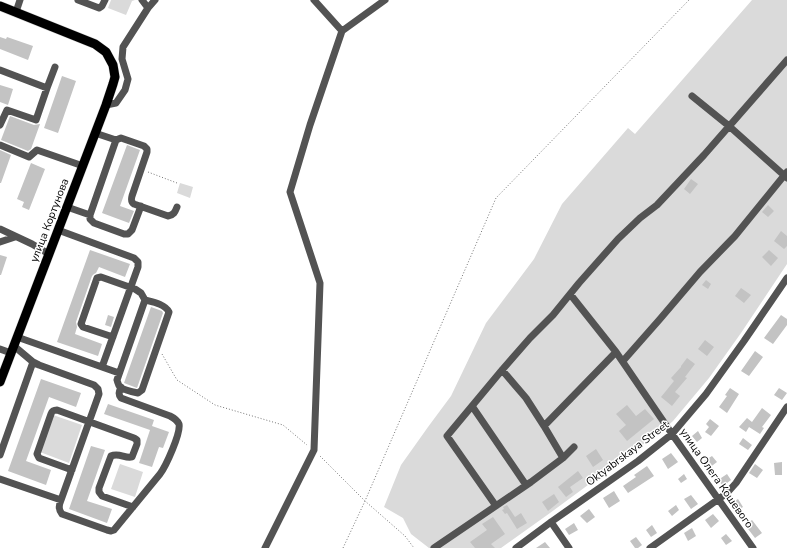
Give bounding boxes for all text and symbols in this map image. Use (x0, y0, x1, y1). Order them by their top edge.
street label: улица Кортунова (27, 176, 72, 264)
street label: Oktyabrskaya Street (583, 417, 672, 490)
street label: улица Олега Кошевого (676, 425, 757, 531)

